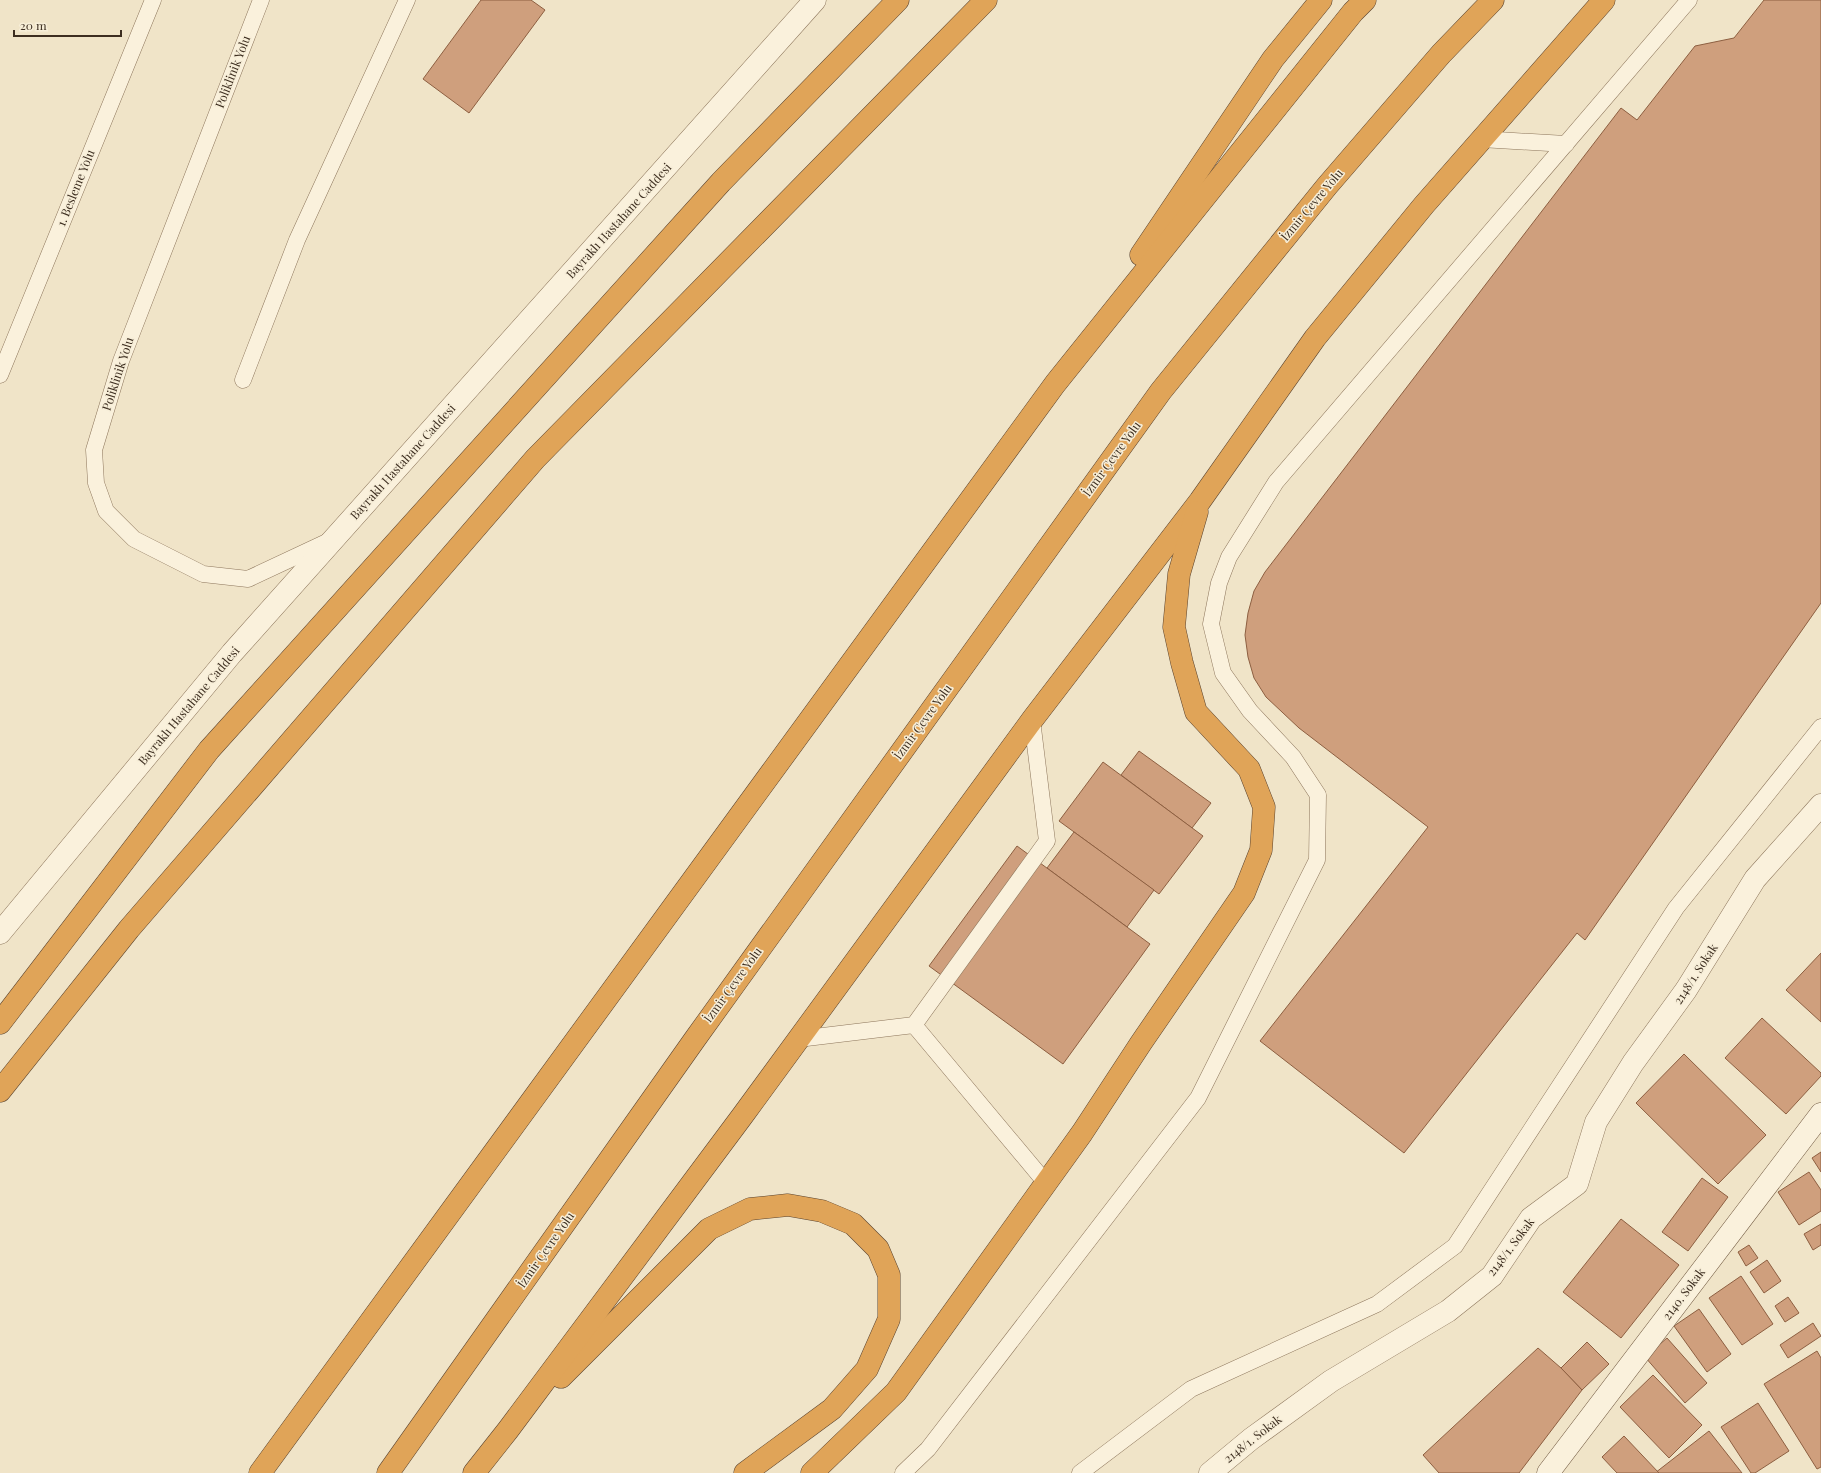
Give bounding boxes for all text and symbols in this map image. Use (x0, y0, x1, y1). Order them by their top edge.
scale bar (14, 12, 121, 38)
text: 20 m (20, 17, 47, 33)
street label: Poliklinik Yolu (211, 33, 253, 110)
street label: 1. Besleme Yolu (52, 147, 98, 228)
street label: Bayraklı Hastahane Caddesi (562, 159, 675, 281)
street label: İzmir Çevre Yolu (1276, 165, 1346, 244)
street label: Poliklinik Yolu (98, 335, 136, 412)
street label: Bayraklı Hastahane Caddesi (346, 400, 459, 522)
street label: İzmir Çevre Yolu (1079, 418, 1144, 499)
street label: Bayraklı Hastahane Caddesi (134, 642, 243, 768)
street label: İzmir Çevre Yolu (890, 681, 955, 762)
street label: 2148/1. Sokak (1670, 940, 1721, 1007)
street label: İzmir Çevre Yolu (700, 944, 765, 1025)
street label: İzmir Çevre Yolu (513, 1208, 577, 1291)
street label: 2148/1. Sokak (1483, 1214, 1538, 1279)
street label: 2140. Sokak (1658, 1264, 1708, 1323)
street label: 2148/1. Sokak (1220, 1410, 1285, 1466)

